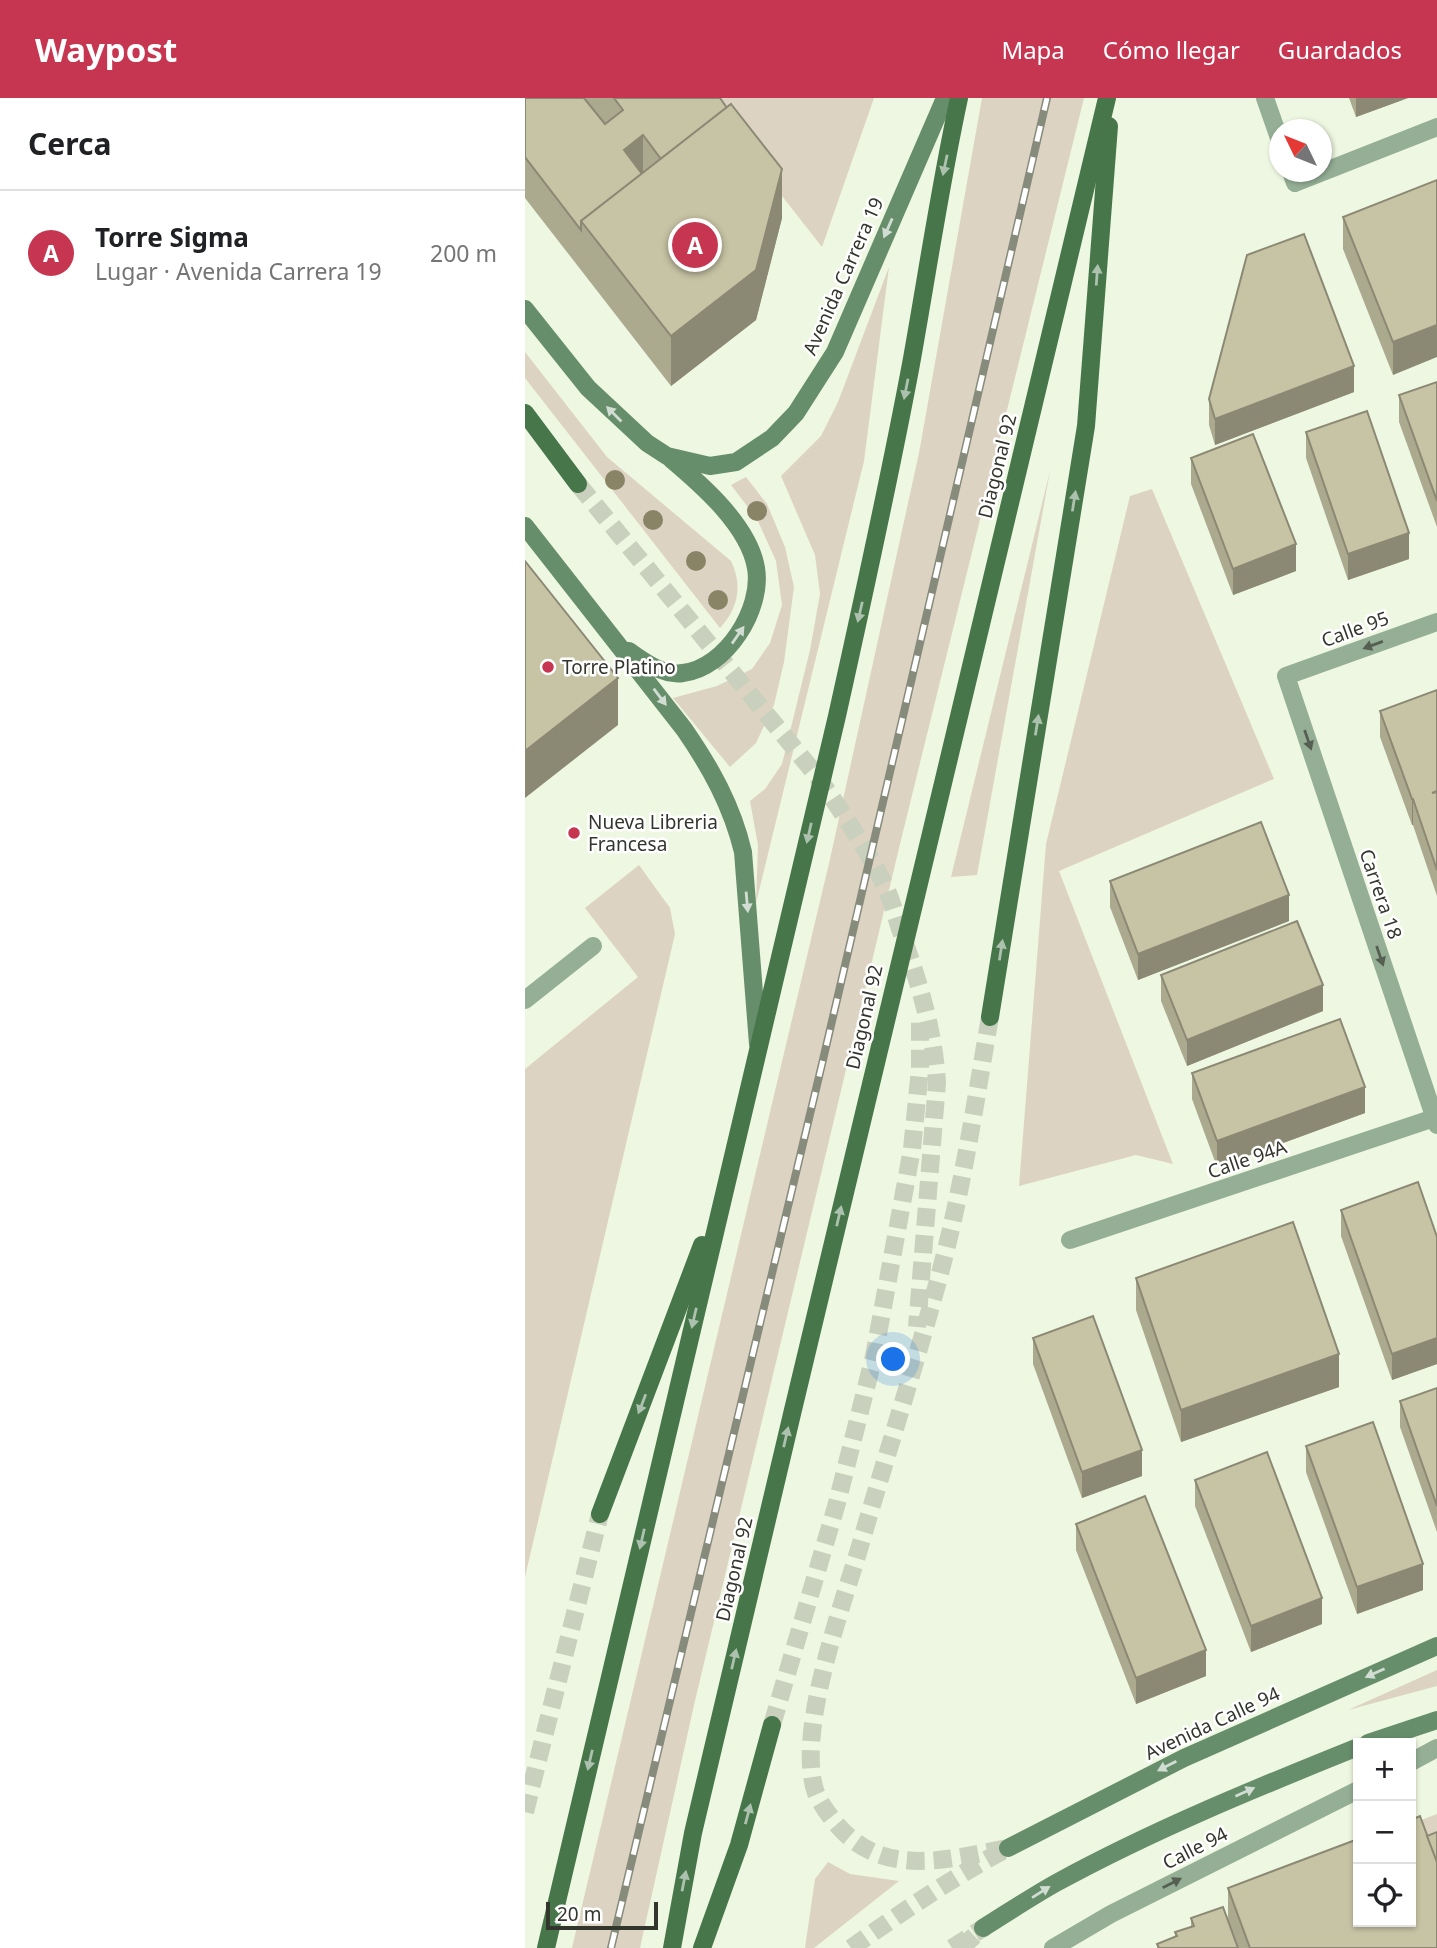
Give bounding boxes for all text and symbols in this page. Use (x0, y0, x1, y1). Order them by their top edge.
text: Waypost (35, 27, 177, 72)
text: Mapa (1001, 33, 1065, 66)
text: Cómo llegar (1103, 33, 1240, 66)
text: Guardados (1278, 33, 1402, 66)
north arrow (1269, 119, 1332, 182)
text: Cerca (28, 123, 111, 164)
one-way arrow (939, 154, 950, 176)
street label: Avenida Carrera 19 (797, 193, 889, 359)
one-way arrow (882, 217, 893, 238)
text: Torre Sigma (95, 219, 249, 255)
pin: A (672, 219, 718, 271)
text: A (43, 237, 59, 269)
text: 200 m (430, 237, 497, 269)
text: Lugar · Avenida Carrera 19 (95, 255, 382, 287)
one-way arrow (1092, 263, 1103, 285)
one-way arrow (900, 378, 911, 400)
one-way arrow (606, 405, 623, 422)
street label: Diagonal 92 (971, 411, 1023, 521)
one-way arrow (1069, 490, 1080, 512)
one-way arrow (854, 601, 865, 623)
street label: Calle 95 (1318, 605, 1392, 653)
one-way arrow (730, 626, 744, 644)
one-way arrow (1362, 640, 1383, 651)
place label: Torre Platino (562, 654, 676, 680)
marker: Torre Platino (540, 659, 556, 675)
one-way arrow (652, 688, 667, 706)
one-way arrow (1032, 714, 1043, 736)
one-way arrow (1303, 730, 1314, 751)
place label: Nueva Libreria Francesa (588, 809, 718, 857)
one-way arrow (803, 823, 814, 845)
marker: Nueva Libreria Francesa (566, 825, 582, 841)
street label: Carrera 18 (1353, 846, 1409, 942)
one-way arrow (742, 891, 753, 913)
one-way arrow (996, 939, 1007, 961)
one-way arrow (1375, 946, 1386, 967)
street label: Diagonal 92 (839, 962, 889, 1072)
street label: Calle 94A (1204, 1133, 1291, 1185)
one-way arrow (833, 1205, 844, 1227)
one-way arrow (689, 1307, 700, 1329)
your location (876, 1342, 910, 1376)
one-way arrow (636, 1393, 647, 1414)
one-way arrow (781, 1426, 792, 1448)
street label: Diagonal 92 (709, 1514, 759, 1624)
one-way arrow (636, 1528, 647, 1550)
one-way arrow (729, 1648, 740, 1670)
one-way arrow (1364, 1668, 1385, 1679)
street label: Avenida Calle 94 (1140, 1680, 1284, 1766)
map controls (1353, 1738, 1416, 1927)
button: + (1353, 1738, 1416, 1801)
one-way arrow (584, 1749, 595, 1771)
one-way arrow (1157, 1761, 1177, 1772)
one-way arrow (1235, 1786, 1256, 1797)
button: − (1353, 1801, 1416, 1864)
one-way arrow (743, 1803, 753, 1824)
street label: Calle 94 (1158, 1821, 1232, 1875)
button: locate (1353, 1864, 1416, 1927)
one-way arrow (679, 1870, 690, 1892)
one-way arrow (1162, 1878, 1182, 1889)
one-way arrow (1032, 1886, 1051, 1899)
scale bar (546, 1899, 658, 1931)
text: 20 m (557, 1901, 601, 1927)

